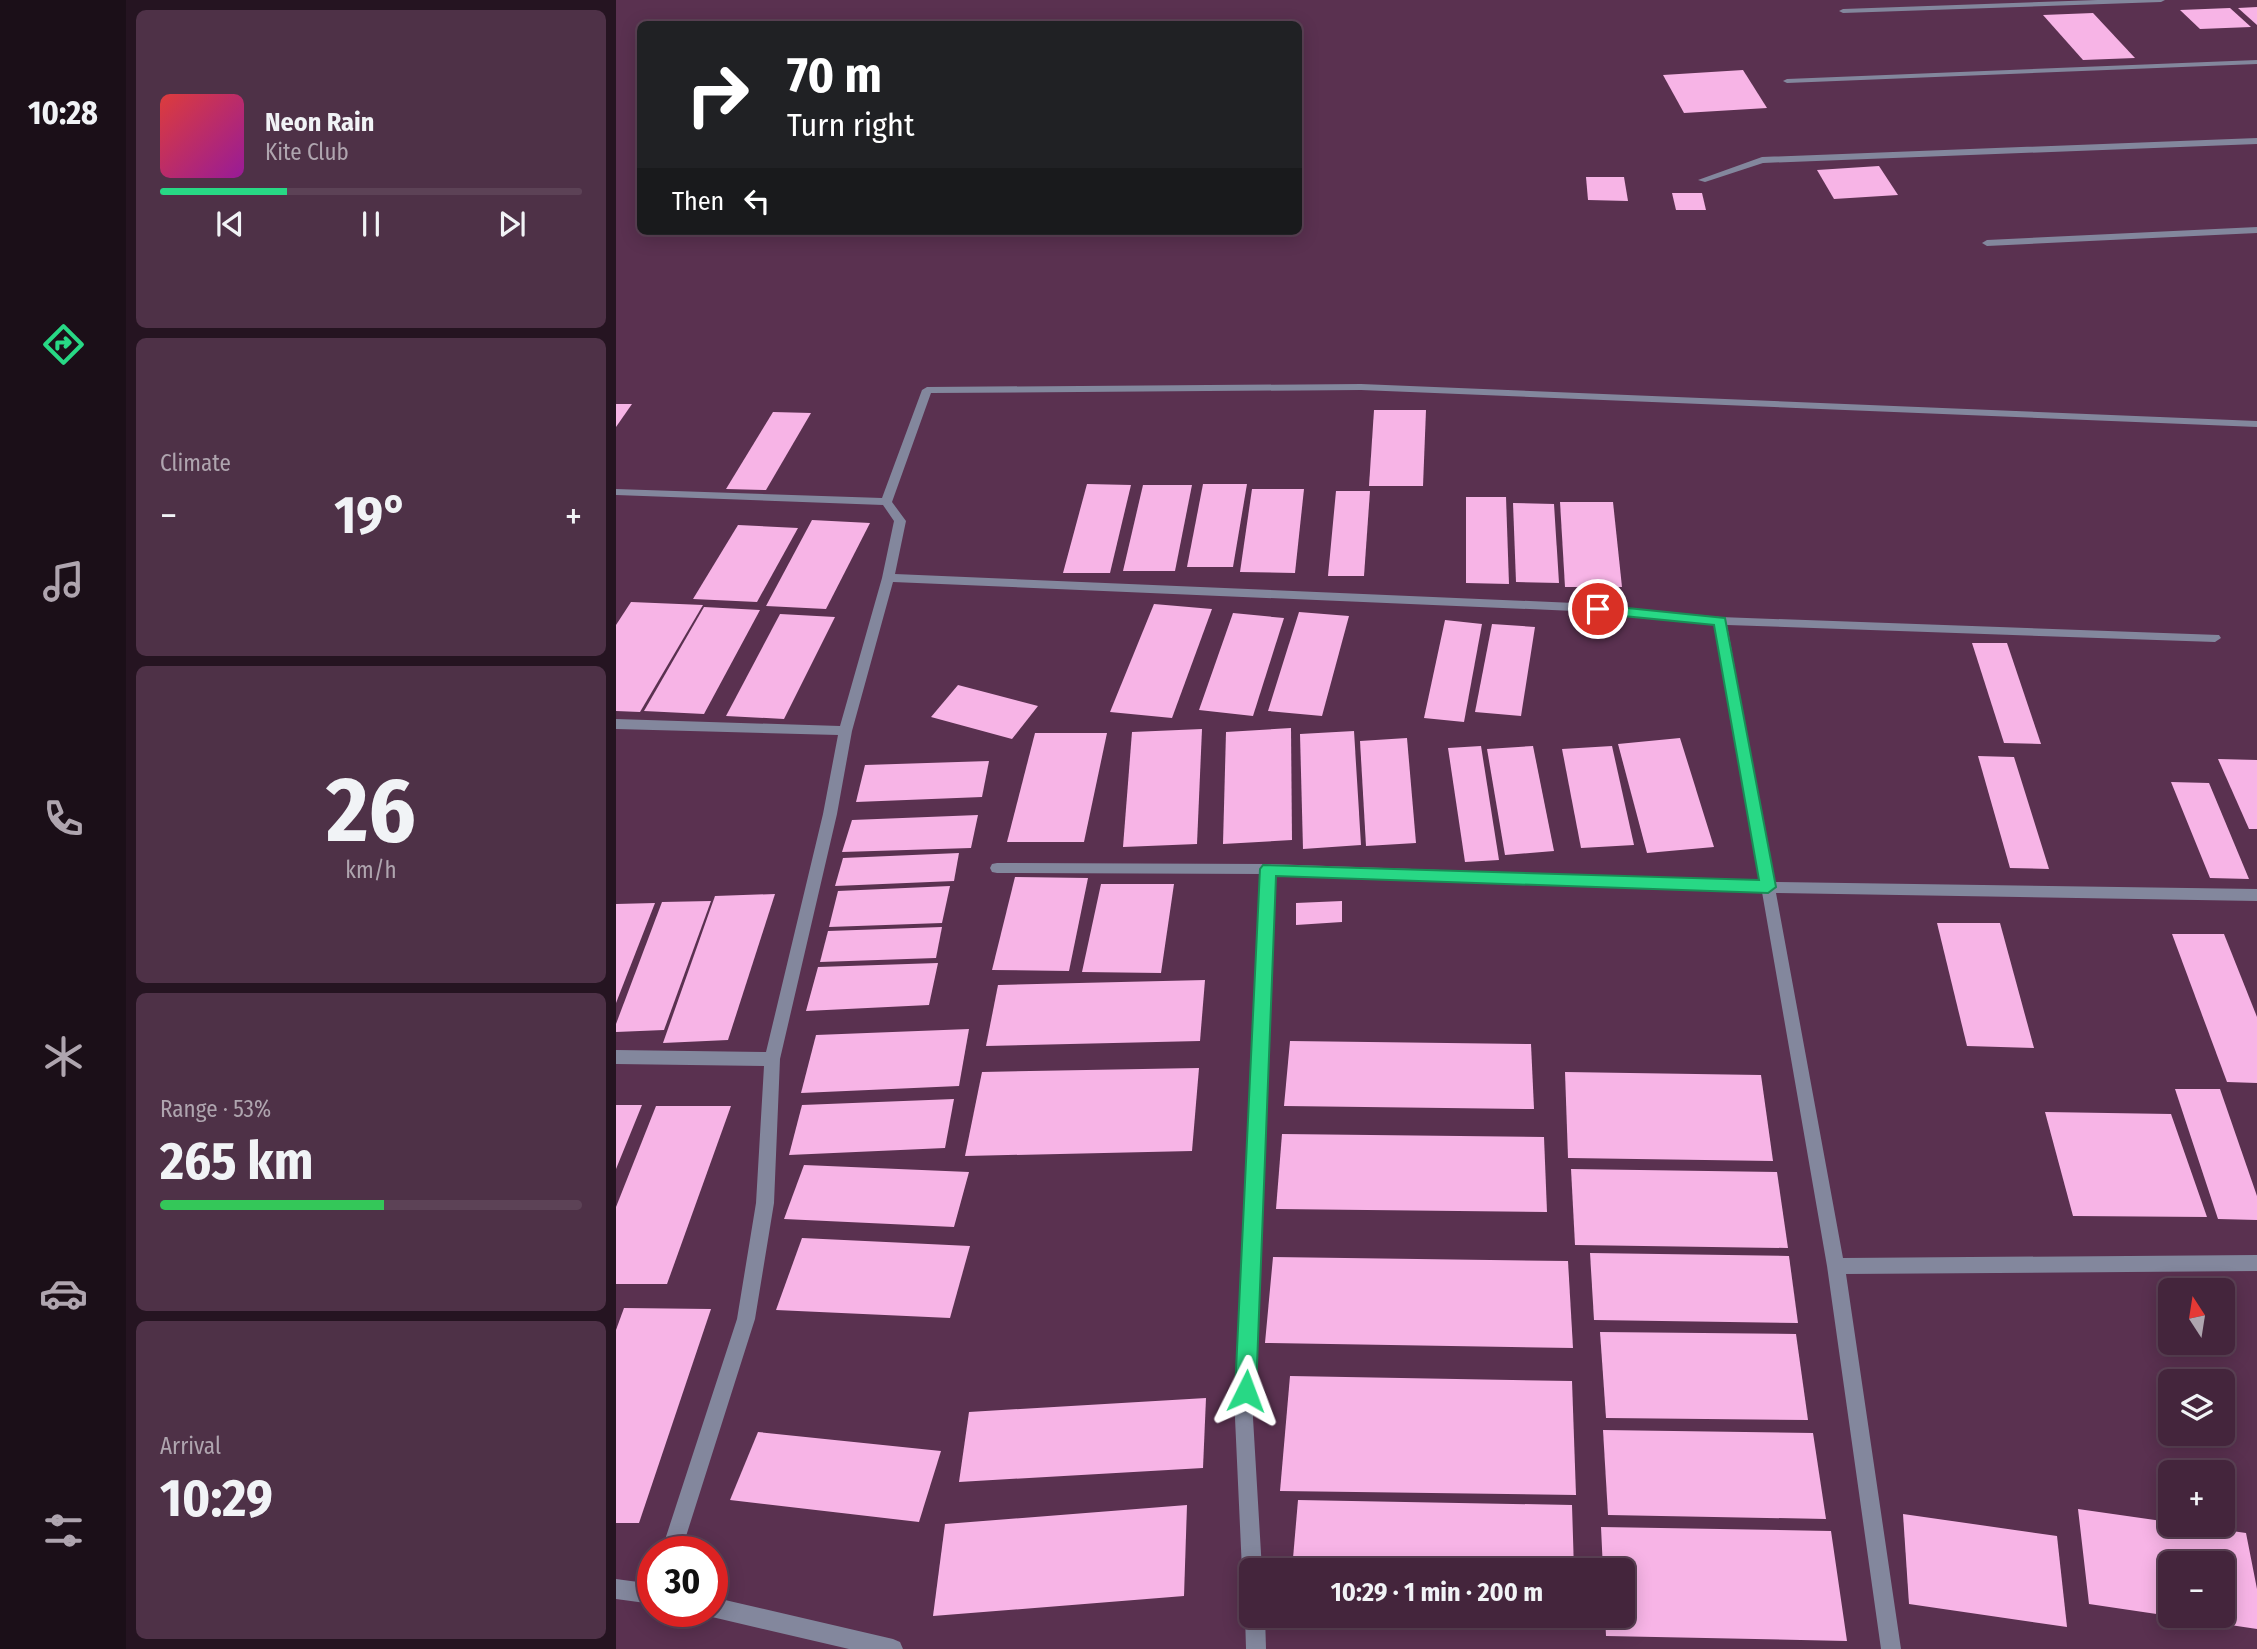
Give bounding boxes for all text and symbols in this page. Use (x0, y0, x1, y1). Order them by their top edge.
text: 70 m (787, 46, 882, 105)
icon: right (672, 49, 763, 140)
text: 10:28 (28, 94, 98, 132)
text: Turn right (787, 106, 914, 144)
text: Neon Rain (265, 107, 374, 138)
text: Kite Club (265, 138, 349, 166)
icon: left (738, 182, 776, 220)
text: Then (672, 186, 724, 217)
icon: previous (211, 205, 249, 243)
icon: pause (352, 205, 390, 243)
icon: next (493, 205, 531, 243)
icon: directions (39, 320, 88, 369)
text: Climate (160, 449, 231, 477)
text: 19° (334, 484, 408, 547)
text: − (160, 493, 177, 539)
text: + (565, 493, 582, 539)
icon: music (39, 557, 88, 606)
pin (1568, 579, 1628, 639)
icon: arrive (1579, 590, 1617, 628)
text: 26 (326, 756, 416, 865)
icon: phone (39, 794, 88, 843)
text: km/h (345, 856, 397, 884)
icon: climate (39, 1032, 88, 1081)
text: Range · 53% (160, 1095, 271, 1123)
text: 265 km (160, 1130, 314, 1193)
icon: car (39, 1269, 88, 1318)
north arrow (2158, 1278, 2235, 1354)
map controls (2158, 1278, 2235, 1628)
position arrow (1209, 1354, 1283, 1428)
button: layers (2158, 1369, 2235, 1446)
text: Arrival (160, 1432, 221, 1460)
button: + (2158, 1460, 2235, 1537)
text: 10:29 (160, 1467, 273, 1530)
icon: filters (39, 1506, 88, 1555)
speed limit sign: 30 (637, 1536, 728, 1627)
button: − (2158, 1551, 2235, 1628)
text: 10:29 · 1 min · 200 m (1331, 1577, 1543, 1608)

